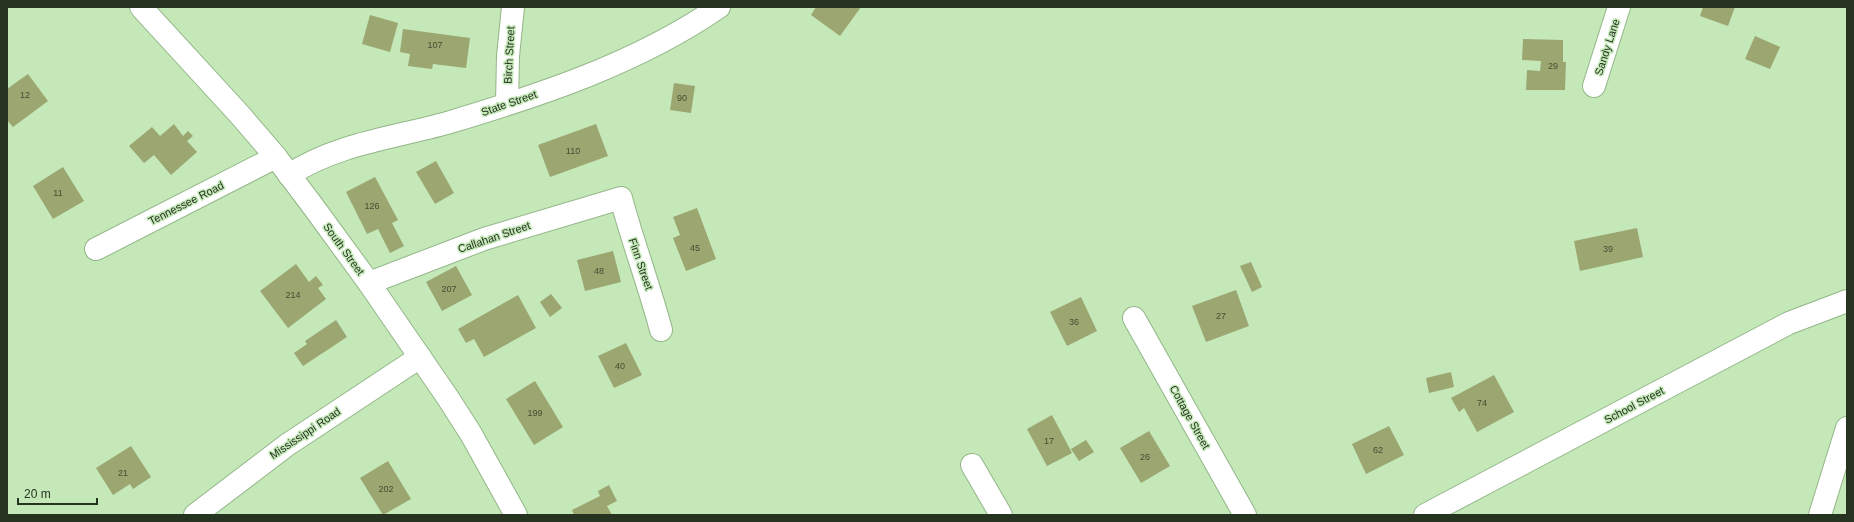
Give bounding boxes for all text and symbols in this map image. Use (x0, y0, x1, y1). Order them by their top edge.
street label: Sandy Lane (1592, 17, 1622, 77)
street label: Birch Street (502, 26, 516, 84)
house number: 107 (427, 40, 443, 50)
house number: 29 (1548, 61, 1558, 71)
street label: State Street (480, 88, 538, 118)
house number: 12 (20, 90, 30, 100)
house number: 90 (677, 93, 687, 103)
house number: 110 (566, 146, 580, 156)
street label: Tennessee Road (146, 179, 226, 227)
house number: 11 (53, 188, 63, 198)
house number: 126 (364, 201, 380, 211)
street label: Callahan Street (456, 219, 532, 255)
street label: South Street (321, 221, 367, 277)
street label: Finn Street (627, 237, 655, 291)
house number: 45 (690, 243, 700, 253)
house number: 39 (1603, 244, 1613, 254)
house number: 48 (594, 266, 604, 276)
house number: 207 (441, 284, 457, 294)
house number: 214 (285, 290, 301, 300)
house number: 27 (1216, 311, 1226, 321)
house number: 36 (1069, 317, 1079, 327)
house number: 40 (615, 361, 625, 371)
street label: Cottage Street (1168, 383, 1212, 451)
street label: School Street (1602, 384, 1666, 426)
house number: 74 (1477, 398, 1487, 408)
street label: Mississippi Road (267, 405, 343, 461)
house number: 199 (527, 408, 543, 418)
house number: 17 (1044, 436, 1054, 446)
house number: 62 (1373, 445, 1383, 455)
house number: 26 (1140, 452, 1150, 462)
house number: 21 (118, 468, 128, 478)
scale bar (18, 480, 97, 506)
house number: 202 (378, 484, 394, 494)
text: 20 m (24, 487, 51, 501)

